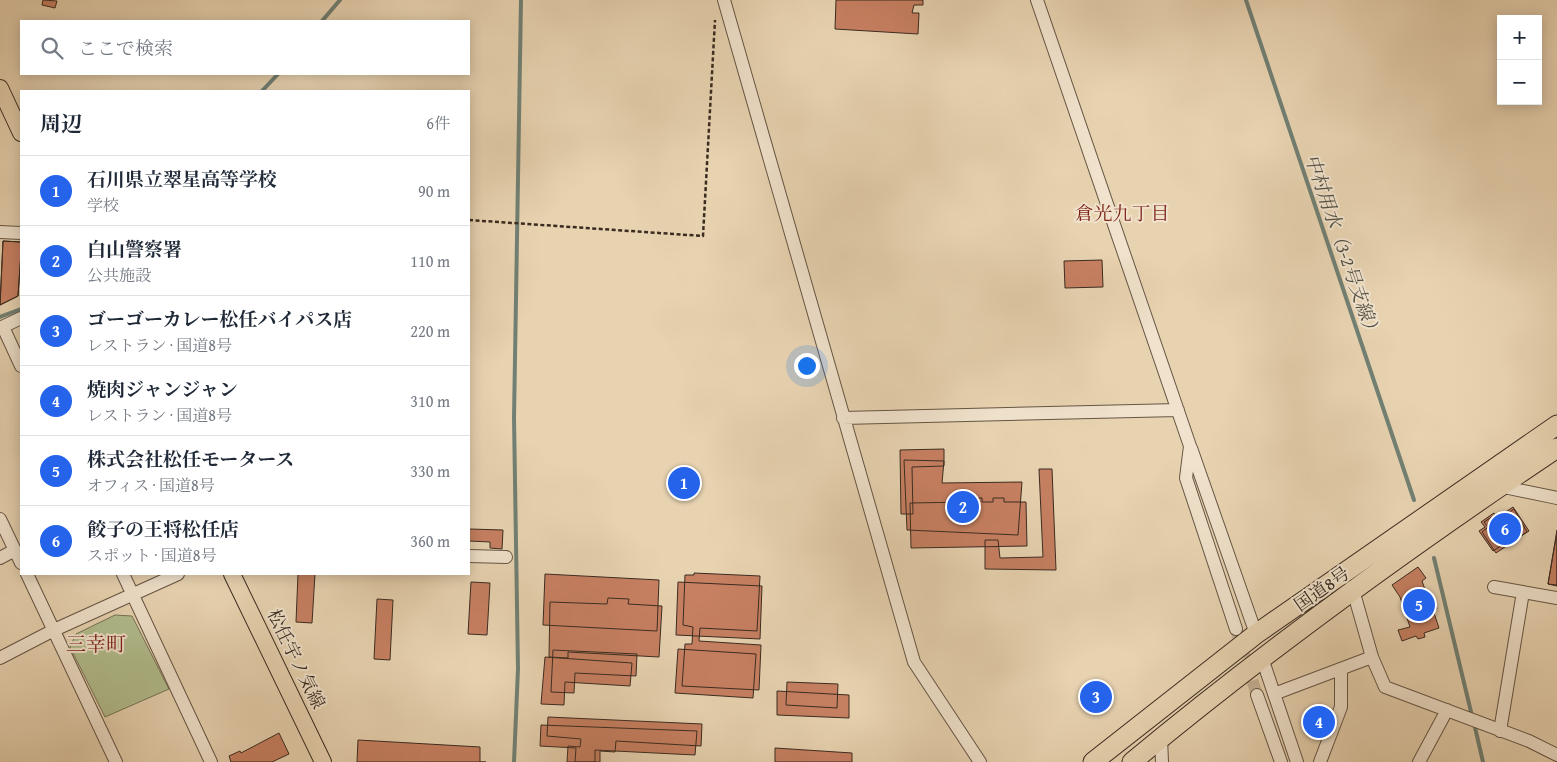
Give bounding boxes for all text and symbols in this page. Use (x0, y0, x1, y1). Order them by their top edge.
map controls (1497, 15, 1542, 105)
button: + (1497, 15, 1542, 60)
search box (20, 20, 470, 75)
icon: search (38, 34, 66, 62)
text: ここで検索 (78, 34, 173, 62)
button: − (1497, 60, 1542, 105)
text: 周辺 (40, 108, 82, 139)
text: 6件 (426, 111, 450, 135)
water label: 中村用水（3-2号支線） (1298, 150, 1388, 342)
text: 石川県立翠星高等学校 (87, 165, 277, 193)
text: 1 (52, 179, 60, 203)
text: 90 m (418, 179, 450, 203)
text: 学校 (87, 193, 119, 217)
district label: 倉光九丁目 (1074, 199, 1170, 227)
text: 白山警察署 (87, 235, 182, 263)
text: 2 (52, 249, 60, 273)
text: 110 m (410, 249, 450, 273)
text: 公共施設 (87, 263, 151, 287)
text: ゴーゴーカレー松任バイパス店 (87, 305, 352, 333)
text: 3 (52, 319, 60, 343)
text: 220 m (410, 319, 450, 343)
text: レストラン · 国道8号 (87, 333, 232, 357)
your location (794, 353, 820, 379)
text: 焼肉ジャンジャン (87, 375, 238, 403)
text: 4 (52, 389, 60, 413)
text: 310 m (410, 389, 450, 413)
text: レストラン · 国道8号 (87, 403, 232, 427)
text: 株式会社松任モータース (87, 445, 294, 473)
text: 5 (52, 459, 60, 483)
text: 330 m (410, 459, 450, 483)
pin: 1 (668, 464, 700, 502)
text: オフィス · 国道8号 (87, 473, 215, 497)
pin: 2 (947, 488, 979, 526)
pin: 6 (1489, 510, 1521, 548)
text: 餃子の王将松任店 (87, 515, 239, 543)
text: 6 (52, 529, 60, 553)
text: 360 m (410, 529, 450, 553)
text: スポット · 国道8号 (87, 543, 216, 567)
street label: 国道8号 (1288, 560, 1355, 618)
pin: 5 (1403, 586, 1435, 624)
street label: 松任宇ノ気線 (261, 604, 332, 713)
district label: 三幸町 (66, 629, 126, 658)
pin: 3 (1080, 678, 1112, 716)
pin: 4 (1303, 703, 1335, 741)

